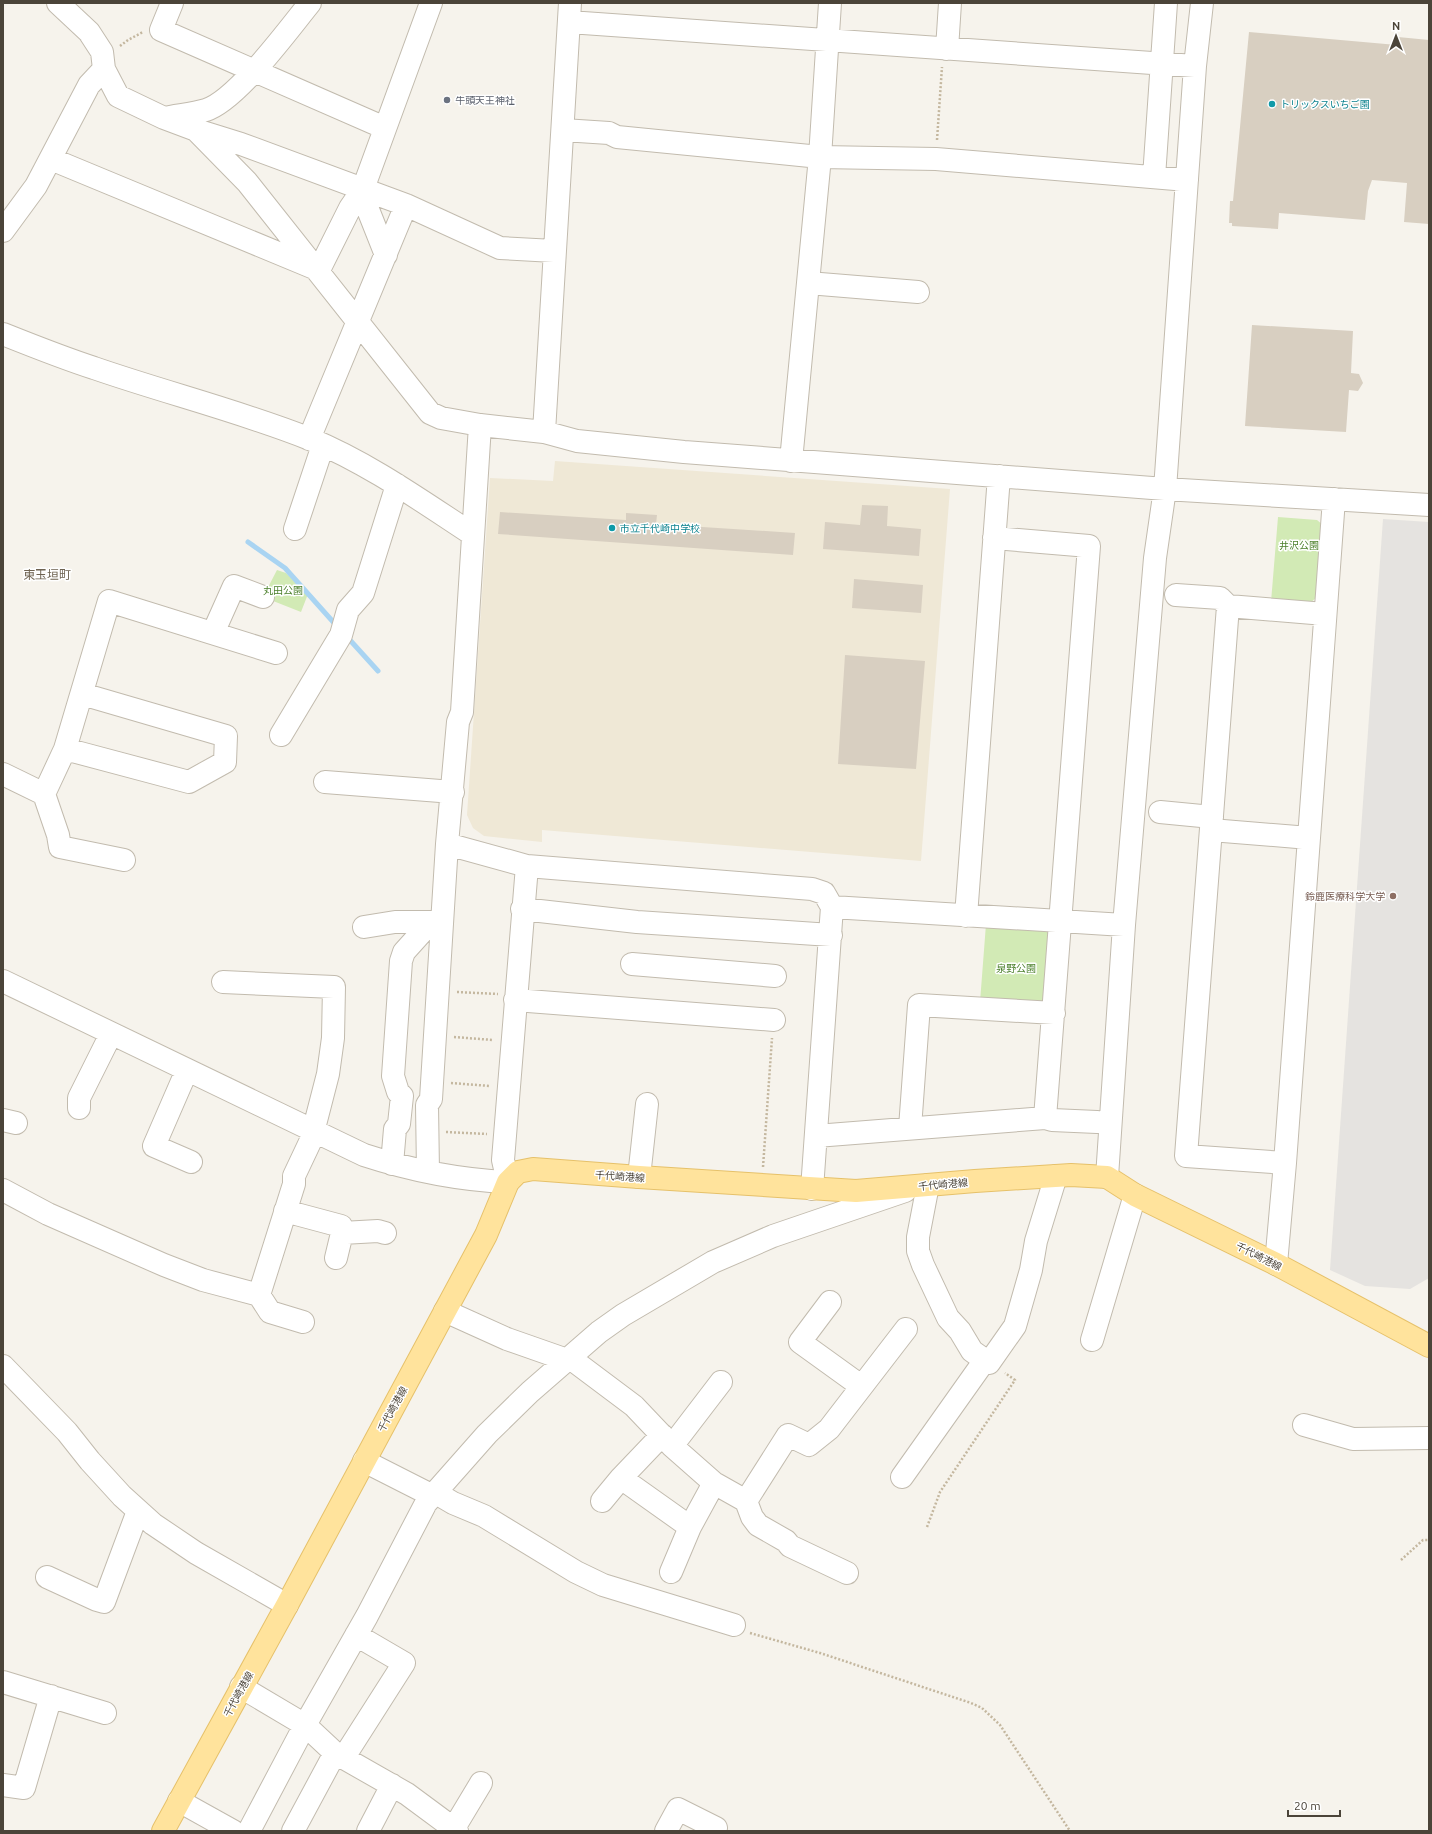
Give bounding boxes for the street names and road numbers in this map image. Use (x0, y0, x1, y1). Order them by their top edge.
street label: 千代崎港線 (595, 1169, 645, 1184)
street label: 千代崎港線 (918, 1177, 968, 1192)
street label: 千代崎港線 (1234, 1240, 1284, 1273)
street label: 千代崎港線 (376, 1385, 409, 1434)
street label: 千代崎港線 (222, 1670, 255, 1719)

